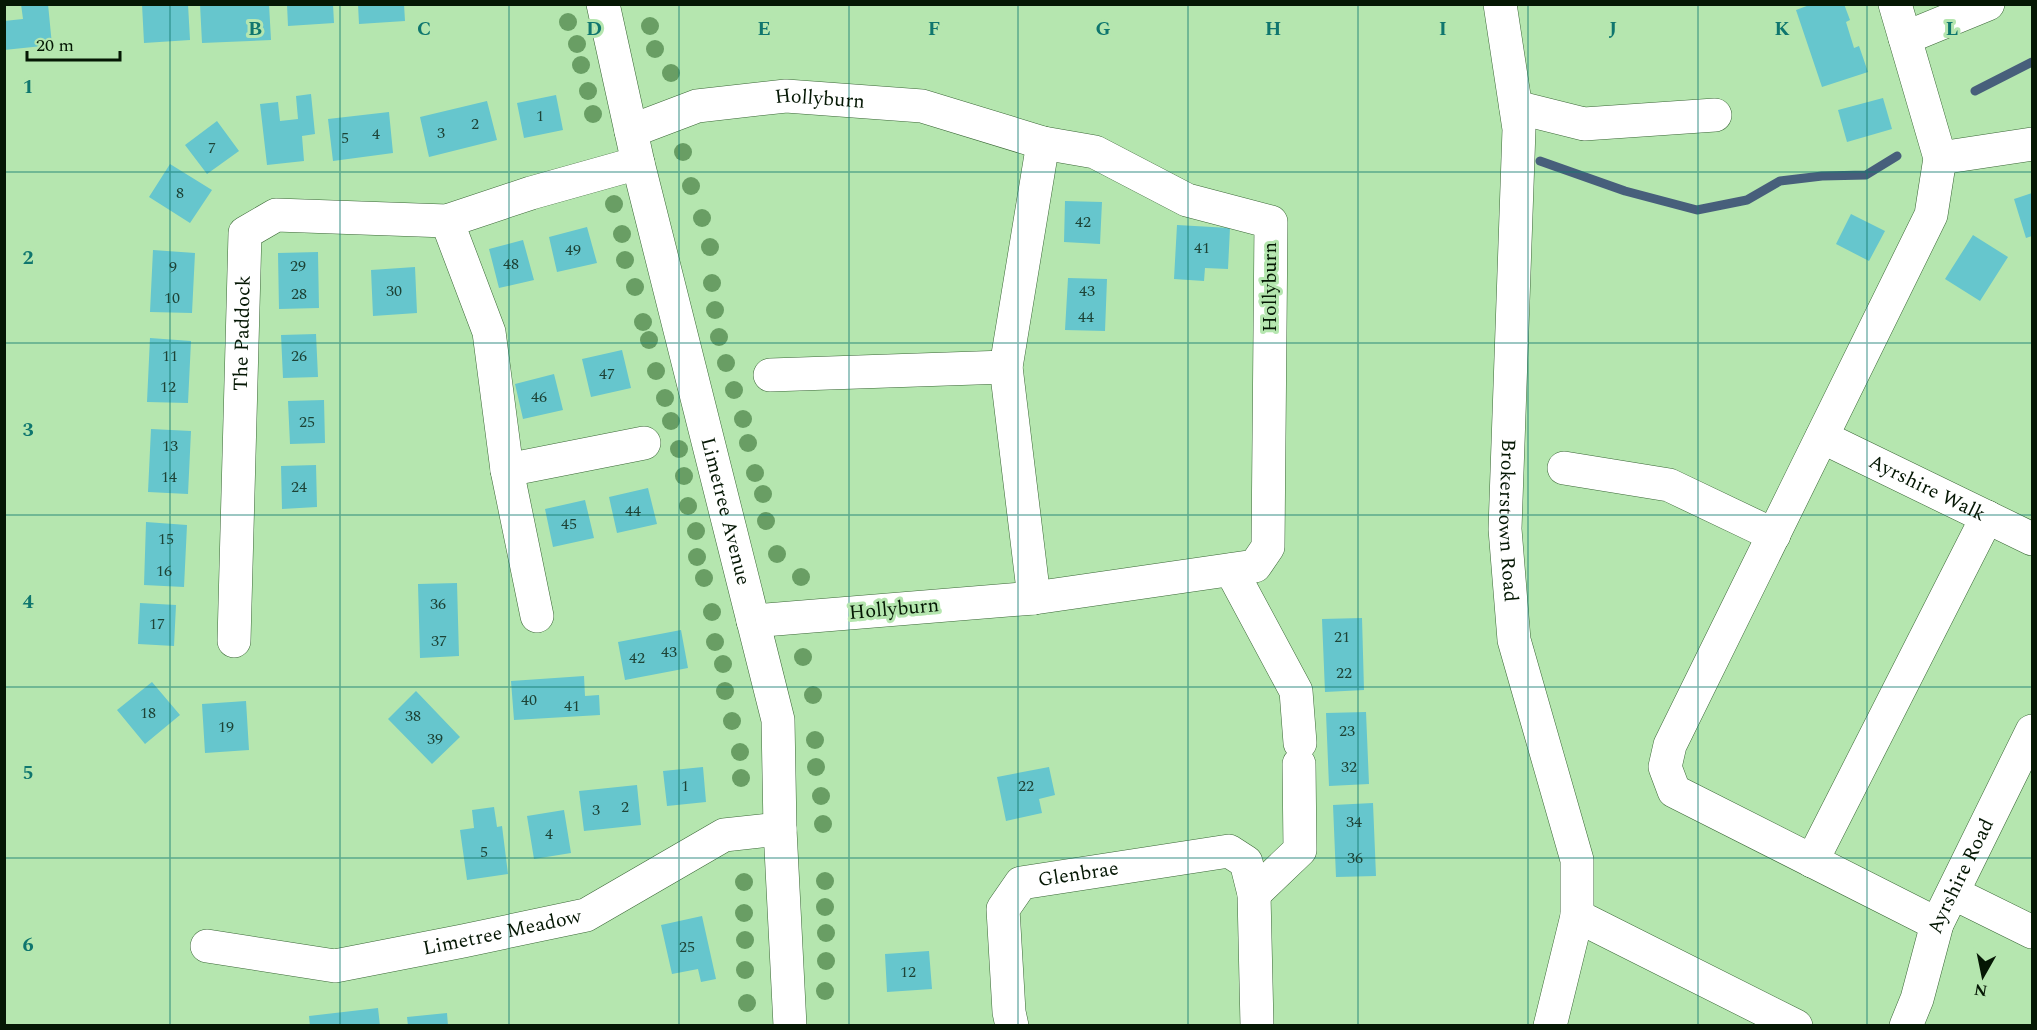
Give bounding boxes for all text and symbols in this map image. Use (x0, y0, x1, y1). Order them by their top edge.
text: B (248, 14, 262, 44)
text: C (417, 14, 431, 44)
text: D (586, 14, 602, 44)
text: E (757, 14, 771, 44)
text: F (928, 14, 940, 44)
text: G (1095, 14, 1111, 44)
text: H (1265, 14, 1281, 44)
text: I (1439, 14, 1447, 44)
text: J (1609, 14, 1617, 44)
text: K (1774, 14, 1790, 44)
text: L (1946, 14, 1958, 44)
scale bar (27, 24, 120, 62)
text: 20 m (36, 32, 74, 59)
text: 1 (22, 72, 34, 102)
street label: Hollyburn (773, 81, 866, 117)
house number: 1 (536, 104, 544, 128)
house number: 2 (471, 112, 479, 136)
house number: 3 (437, 121, 445, 145)
house number: 4 (372, 122, 380, 146)
house number: 5 (341, 126, 349, 150)
house number: 7 (208, 136, 216, 160)
house number: 8 (176, 181, 184, 205)
house number: 42 (1075, 210, 1091, 234)
house number: 41 (1194, 236, 1210, 260)
house number: 49 (565, 238, 581, 262)
street label: Hollyburn (1255, 242, 1285, 332)
text: 2 (22, 243, 34, 273)
house number: 48 (503, 252, 519, 276)
house number: 29 (290, 254, 306, 278)
house number: 9 (169, 255, 177, 279)
street label: The Paddock (226, 275, 259, 392)
house number: 30 (386, 279, 402, 303)
house number: 43 (1079, 279, 1095, 303)
house number: 28 (291, 282, 307, 306)
house number: 10 (164, 286, 180, 310)
house number: 44 (1078, 305, 1094, 329)
house number: 11 (162, 344, 178, 368)
house number: 26 (291, 344, 307, 368)
house number: 47 (599, 362, 615, 386)
house number: 12 (160, 375, 176, 399)
house number: 46 (531, 385, 547, 409)
house number: 25 (299, 410, 315, 434)
text: 3 (22, 415, 34, 445)
house number: 13 (162, 434, 178, 458)
street label: Limetree Avenue (693, 434, 759, 588)
street label: Brokerstown Road (1490, 438, 1526, 603)
street label: Ayrshire Walk (1864, 447, 1991, 529)
house number: 14 (161, 465, 177, 489)
house number: 24 (291, 475, 307, 499)
house number: 44 (625, 499, 641, 523)
house number: 45 (561, 512, 577, 536)
house number: 15 (158, 527, 174, 551)
house number: 16 (156, 559, 172, 583)
text: 4 (22, 587, 34, 617)
street label: Hollyburn (848, 590, 940, 628)
house number: 36 (430, 592, 446, 616)
house number: 17 (149, 612, 165, 636)
house number: 21 (1334, 625, 1350, 649)
house number: 37 (431, 629, 447, 653)
house number: 43 (661, 640, 677, 664)
house number: 42 (629, 646, 645, 670)
house number: 22 (1336, 661, 1352, 685)
house number: 40 (521, 688, 537, 712)
house number: 41 (564, 694, 580, 718)
house number: 18 (140, 701, 156, 725)
house number: 38 (405, 704, 421, 728)
house number: 19 (218, 715, 234, 739)
house number: 23 (1339, 719, 1355, 743)
house number: 39 (427, 727, 443, 751)
house number: 32 (1341, 755, 1357, 779)
text: 5 (22, 758, 34, 788)
house number: 1 (681, 774, 689, 798)
house number: 22 (1018, 774, 1034, 798)
house number: 2 (621, 795, 629, 819)
house number: 3 (592, 798, 600, 822)
house number: 34 (1346, 810, 1362, 834)
street label: Ayrshire Road (1920, 813, 2002, 937)
house number: 4 (545, 822, 553, 846)
house number: 5 (480, 840, 488, 864)
house number: 36 (1347, 846, 1363, 870)
street label: Glenbrae (1036, 853, 1121, 895)
street label: Limetree Meadow (420, 901, 585, 964)
text: 6 (22, 930, 34, 960)
house number: 25 (679, 935, 695, 959)
north arrow (1953, 946, 2013, 1006)
house number: 12 (900, 960, 916, 984)
text: N (1972, 977, 1989, 1003)

